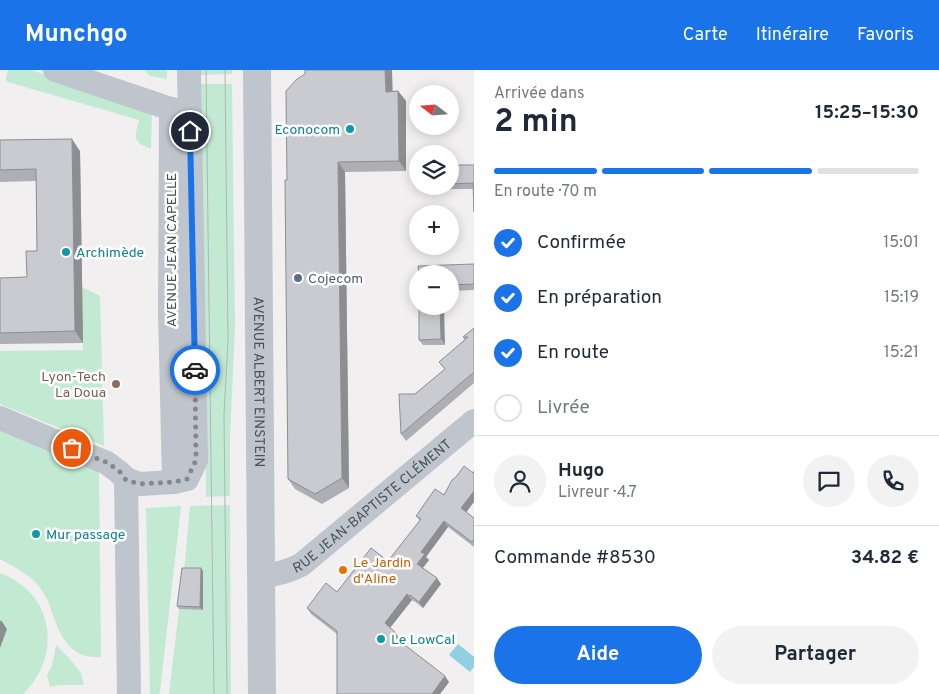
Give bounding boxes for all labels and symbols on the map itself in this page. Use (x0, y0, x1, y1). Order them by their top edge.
north arrow (409, 85, 459, 135)
pin (169, 110, 211, 152)
place label: Econocom (274, 122, 340, 139)
marker: Econocom (344, 123, 356, 135)
street label: AVENUE JEAN CAPELLE (164, 173, 181, 327)
place label: Archimède (76, 245, 144, 262)
marker: Archimède (60, 246, 72, 258)
place label: Cojecom (308, 271, 363, 288)
marker: Cojecom (292, 272, 304, 284)
street label: AVENUE ALBERT EINSTEIN (249, 296, 267, 468)
courier (170, 345, 220, 395)
place label: Lyon-Tech La Doua (41, 369, 106, 402)
marker: Lyon-Tech La Doua (110, 378, 122, 390)
pin (51, 427, 93, 469)
street label: RUE JEAN-BAPTISTE CLÉMENT (290, 436, 456, 578)
place label: Mur passage (46, 527, 125, 544)
marker: Mur passage (30, 528, 42, 540)
place label: Le Jardin d'Aline (353, 555, 411, 588)
marker: Le Jardin d'Aline (337, 564, 349, 576)
place label: Le LowCal (391, 632, 455, 649)
marker: Le LowCal (375, 633, 387, 645)

